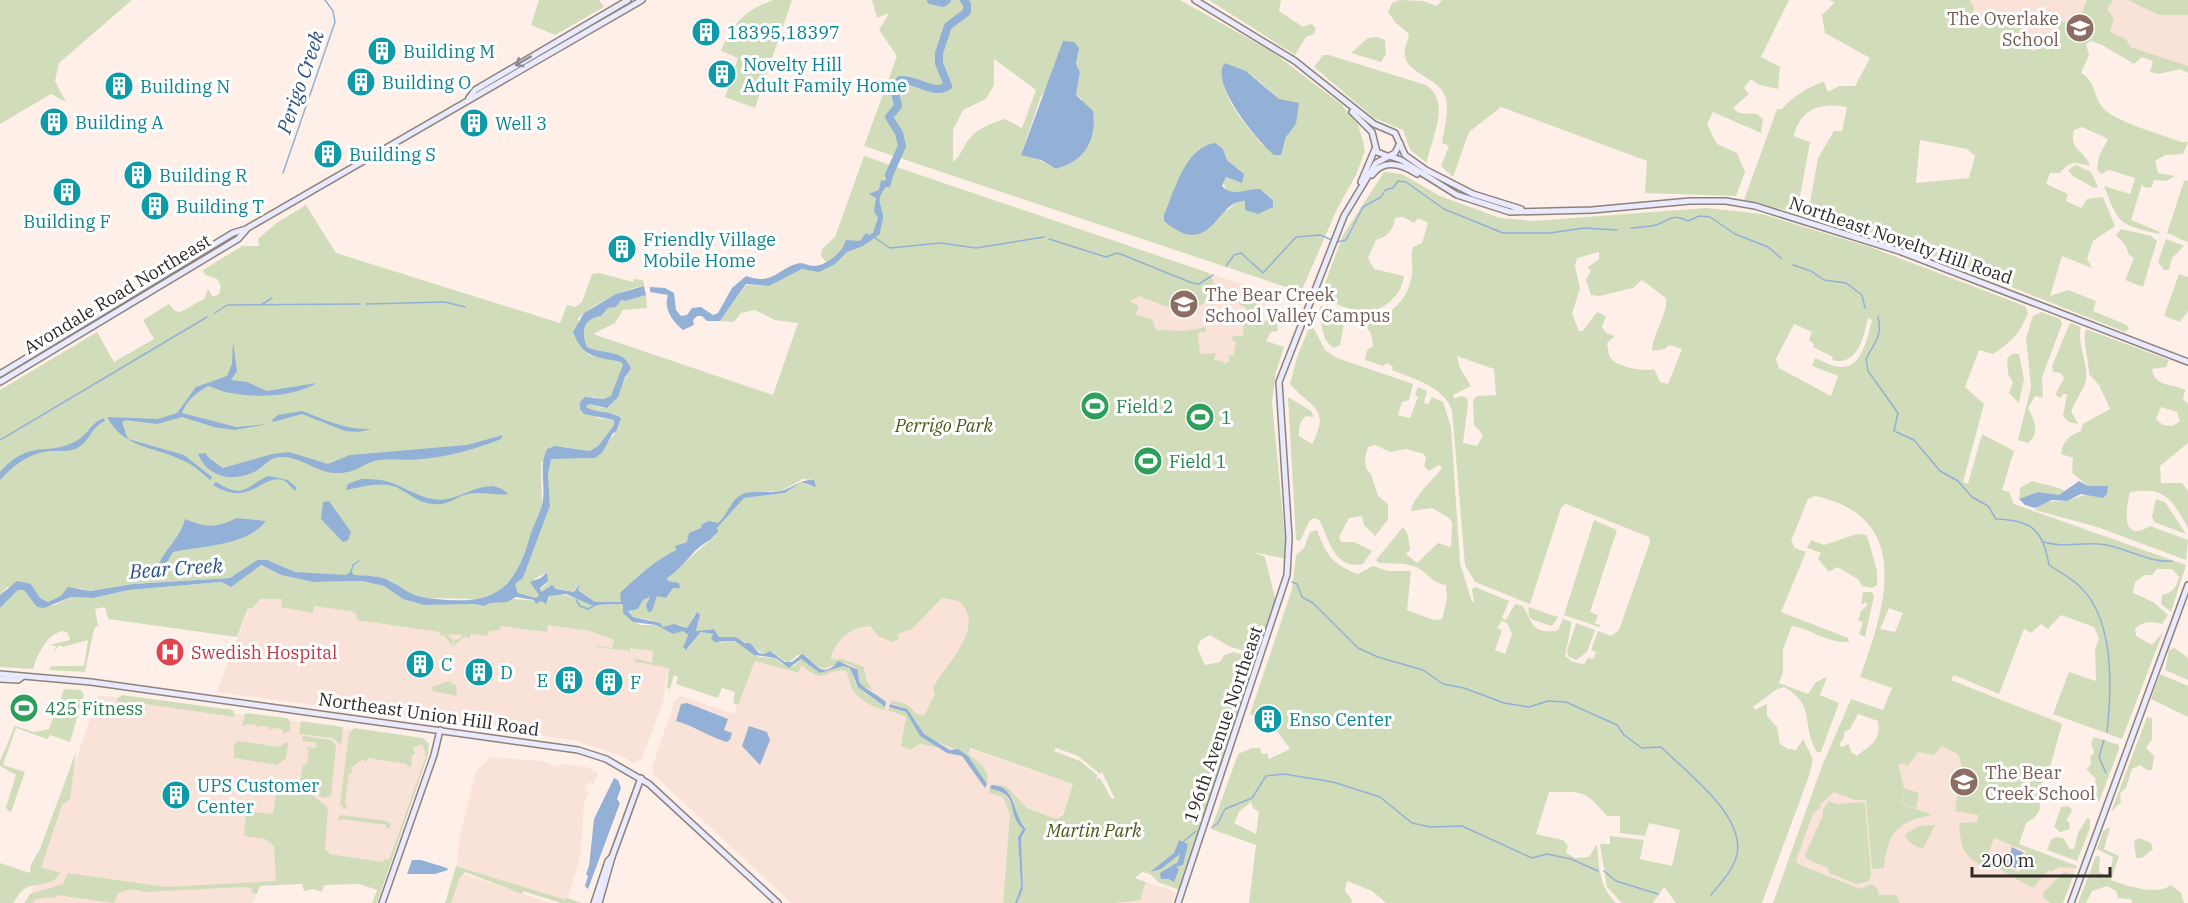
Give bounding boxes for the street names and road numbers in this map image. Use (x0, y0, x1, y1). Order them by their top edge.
street label: Northeast Novelty Hill Road (1786, 191, 2016, 289)
street label: Avondale Road Northeast (19, 229, 215, 359)
street label: 196th Avenue Northeast (1179, 623, 1267, 825)
street label: Northeast Union Hill Road (317, 687, 541, 741)

